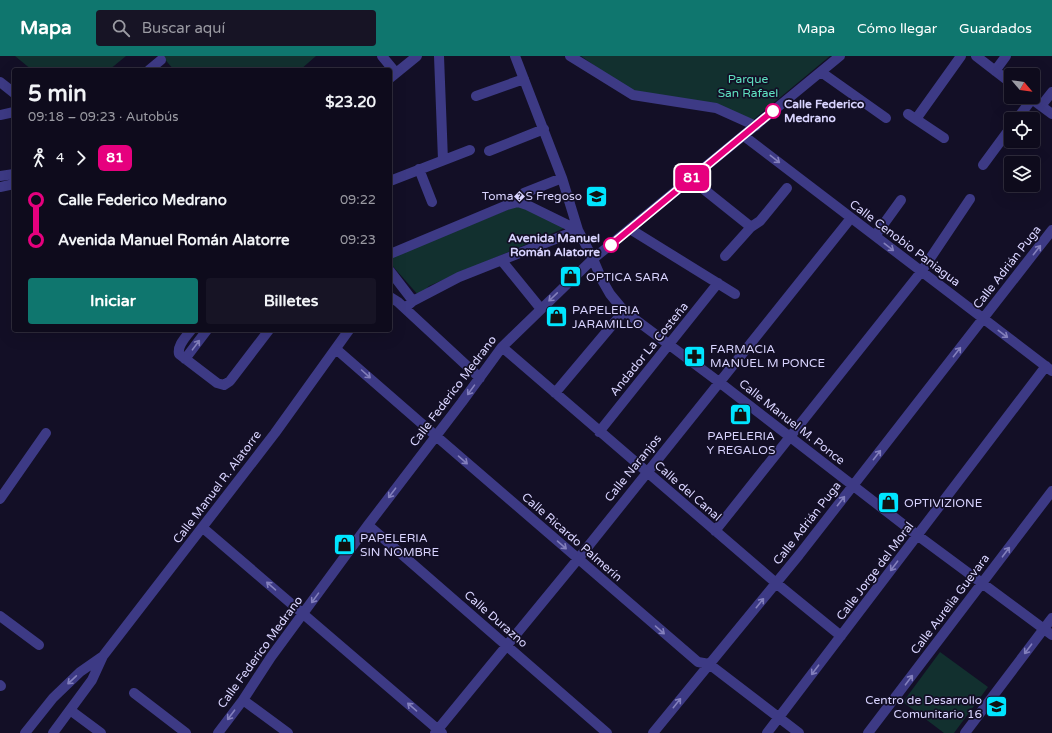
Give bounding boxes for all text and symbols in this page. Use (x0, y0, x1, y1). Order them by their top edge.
search box (96, 10, 376, 46)
text: Mapa (20, 17, 72, 39)
icon: search (110, 17, 132, 39)
text: Buscar aquí (142, 19, 225, 37)
text: Mapa (797, 20, 835, 37)
text: Cómo llegar (857, 20, 937, 37)
text: Guardados (959, 20, 1032, 37)
north arrow (1004, 68, 1040, 104)
map controls (1004, 68, 1040, 192)
park label: Parque San Rafael (718, 72, 778, 100)
text: 5 min (28, 81, 87, 107)
text: $23.20 (325, 93, 376, 111)
place label: Calle Federico Medrano (784, 97, 864, 125)
marker: Calle Federico Medrano (765, 103, 781, 119)
text: 09:18 – 09:23 · Autobús (28, 109, 178, 125)
button: locate (1004, 112, 1040, 148)
icon: walk (28, 147, 50, 169)
icon: forward (70, 147, 92, 169)
text: 81 (106, 149, 124, 166)
text: 4 (56, 150, 64, 166)
one-way arrow (769, 155, 780, 164)
button: layers (1004, 156, 1040, 192)
line badge: 81 (674, 165, 710, 191)
text: 81 (683, 169, 701, 186)
school or university icon: Toma�S Fregoso (584, 183, 610, 209)
place label: Toma�S Fregoso (482, 189, 582, 203)
text: Calle Federico Medrano (58, 191, 227, 209)
text: 09:22 (340, 192, 376, 208)
street label: Calle Cenobio Paniagua (847, 197, 963, 289)
street label: Calle Adrián Puga (970, 223, 1044, 311)
text: Avenida Manuel Román Alatorre (58, 231, 290, 249)
place label: Avenida Manuel Román Alatorre (508, 231, 600, 259)
text: 09:23 (340, 232, 376, 248)
marker: Avenida Manuel Román Alatorre (603, 237, 619, 253)
one-way arrow (883, 243, 894, 251)
one-way arrow (1033, 244, 1041, 255)
shop icon: OPTICA SARA (558, 264, 584, 290)
place label: OPTICA SARA (586, 270, 669, 284)
button: Iniciar (28, 278, 198, 324)
button: Billetes (206, 278, 376, 324)
one-way arrow (548, 292, 558, 302)
street label: Andador La Costeña (607, 299, 691, 399)
place label: PAPELERIA JARAMILLO (572, 303, 643, 331)
shop icon: PAPELERIA JARAMILLO (544, 304, 570, 330)
one-way arrow (998, 330, 1009, 338)
street label: Calle Federico Medrano (407, 333, 499, 449)
one-way arrow (191, 339, 200, 350)
place label: FARMACIA MANUEL M PONCE (710, 342, 825, 370)
pharmacy icon: FARMACIA MANUEL M PONCE (681, 343, 707, 369)
one-way arrow (953, 347, 961, 358)
one-way arrow (360, 370, 371, 379)
street label: Calle Manuel M. Ponce (736, 376, 848, 468)
one-way arrow (467, 384, 475, 395)
shop icon: PAPELERIA Y REGALOS (728, 402, 754, 428)
street label: Calle Manuel R. Alatorre (170, 428, 264, 546)
place label: PAPELERIA Y REGALOS (707, 429, 776, 457)
street label: Calle Naranjos (602, 432, 664, 504)
one-way arrow (873, 449, 881, 460)
one-way arrow (458, 456, 469, 465)
street label: Calle del Canal (652, 458, 724, 524)
street label: Calle Adrián Puga (770, 479, 844, 567)
one-way arrow (388, 488, 396, 499)
street label: Calle Ricardo Palmerín (519, 490, 625, 584)
shop icon: OPTIVIZIONE (875, 490, 901, 516)
one-way arrow (837, 495, 845, 506)
place label: OPTIVIZIONE (904, 496, 983, 510)
street label: Calle Jorge del Moral (834, 519, 916, 623)
place label: PAPELERIA SIN NOMBRE (360, 531, 439, 559)
shop icon: PAPELERIA SIN NOMBRE (332, 532, 358, 558)
one-way arrow (556, 541, 567, 550)
one-way arrow (1002, 546, 1010, 557)
street label: Calle Aurelia Guevara (908, 551, 992, 657)
one-way arrow (890, 561, 898, 572)
one-way arrow (266, 582, 277, 591)
street label: Calle Durazno (462, 588, 530, 650)
one-way arrow (311, 592, 319, 603)
street label: Calle Federico Medrano (215, 593, 305, 711)
one-way arrow (756, 597, 765, 608)
one-way arrow (655, 625, 665, 634)
one-way arrow (1024, 643, 1033, 654)
one-way arrow (811, 664, 820, 675)
one-way arrow (904, 674, 913, 685)
one-way arrow (67, 675, 77, 684)
place label: Centro de Desarrollo Comunitario 16 (865, 693, 982, 721)
school or university icon: Centro de Desarrollo Comunitario 16 (984, 694, 1010, 720)
one-way arrow (673, 697, 682, 708)
one-way arrow (407, 703, 418, 712)
one-way arrow (227, 709, 235, 720)

